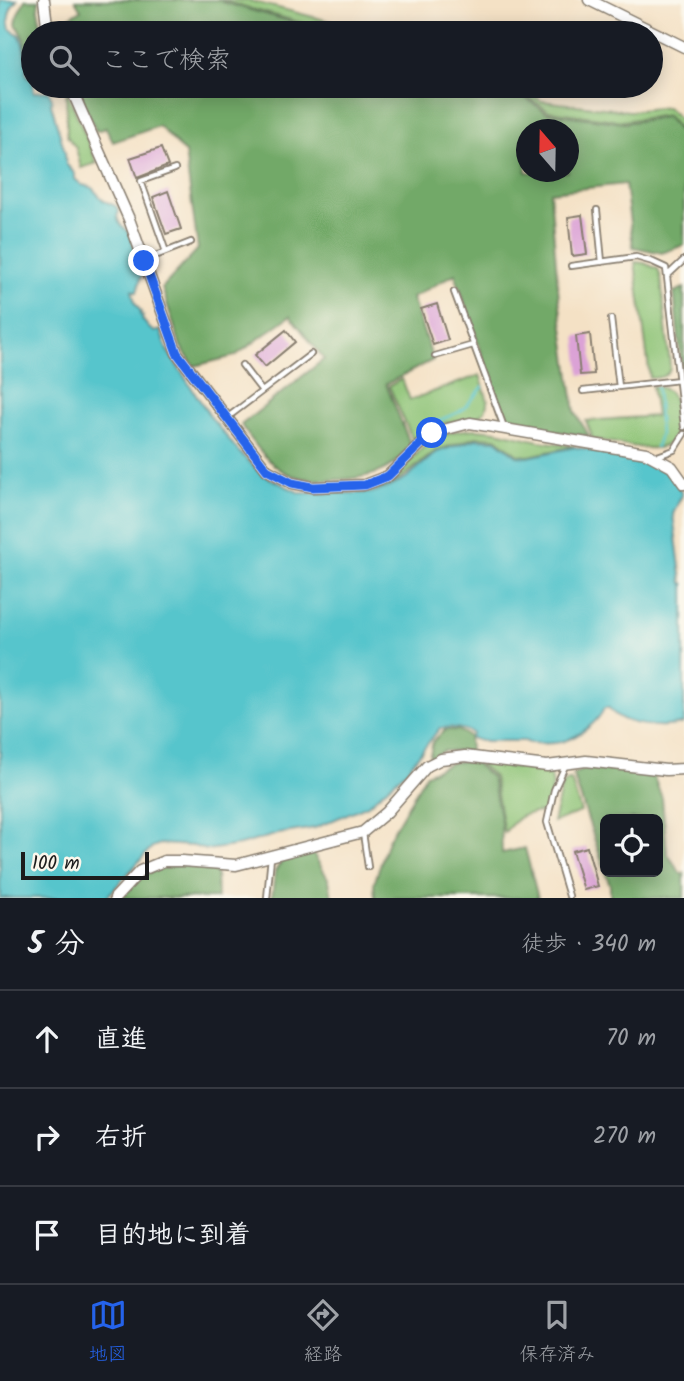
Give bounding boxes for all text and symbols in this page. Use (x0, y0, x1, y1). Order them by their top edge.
search box (21, 21, 663, 98)
text: ここで検索 (101, 40, 231, 82)
icon: search (45, 41, 83, 79)
north arrow (516, 119, 579, 182)
route end (128, 245, 159, 276)
route start (416, 417, 447, 448)
map controls (600, 814, 663, 877)
button: locate (600, 814, 663, 877)
scale bar (21, 849, 149, 881)
text: 100 m (32, 849, 80, 879)
text: 5 分 (28, 921, 85, 969)
text: 徒歩 · 340 m (521, 927, 656, 963)
text: 直進 (95, 1019, 147, 1061)
icon: ahead (28, 1020, 66, 1058)
text: 70 m (606, 1021, 656, 1057)
text: 右折 (95, 1117, 147, 1159)
icon: right (28, 1118, 66, 1156)
text: 270 m (593, 1119, 656, 1155)
text: 目的地に到着 (95, 1215, 251, 1257)
icon: arrive (28, 1216, 66, 1254)
tab: 地図 (89, 1296, 127, 1370)
tab: 経路 (304, 1296, 342, 1370)
tab: 保存済み (519, 1296, 595, 1370)

